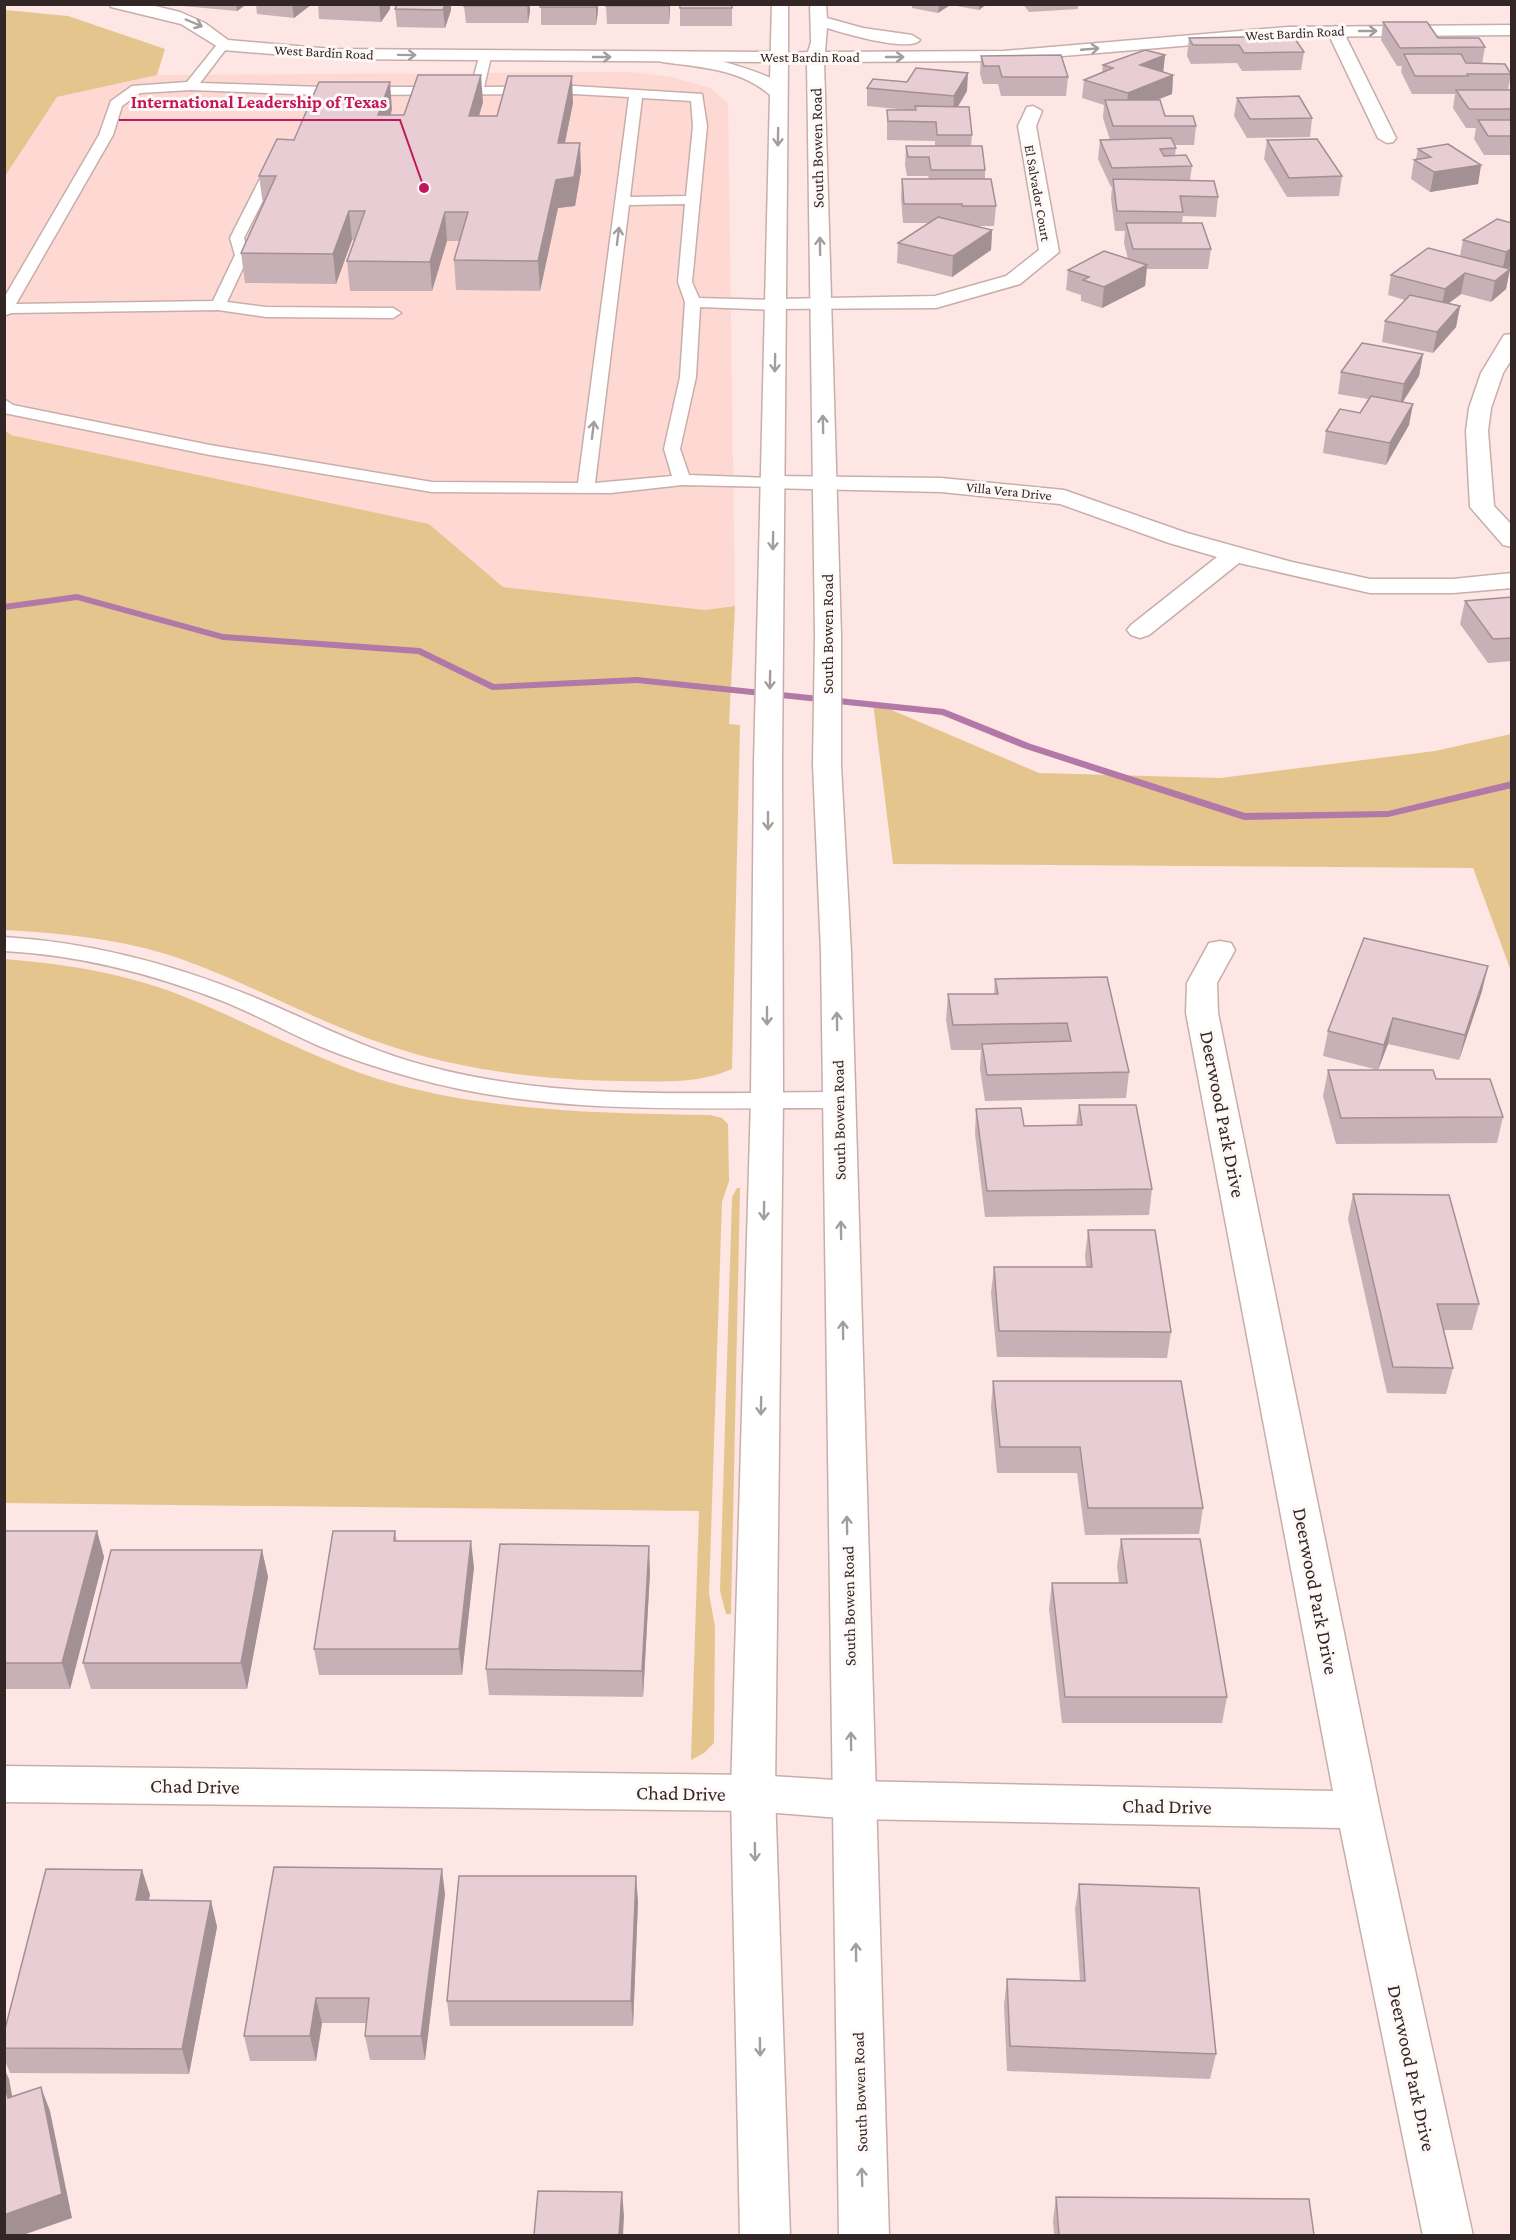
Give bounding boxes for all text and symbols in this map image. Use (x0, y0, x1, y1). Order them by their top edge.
one-way arrow (184, 18, 202, 29)
street label: West Bardin Road (1245, 22, 1346, 44)
one-way arrow (1357, 25, 1377, 37)
street label: West Bardin Road (274, 41, 375, 63)
one-way arrow (1079, 43, 1099, 54)
street label: West Bardin Road (760, 49, 860, 65)
one-way arrow (397, 50, 416, 61)
one-way arrow (591, 51, 611, 63)
one-way arrow (884, 51, 904, 63)
callout: International Leadership of Texas (119, 84, 400, 120)
street label: South Bowen Road (807, 87, 827, 208)
text: International Leadership of Texas (131, 92, 387, 112)
one-way arrow (772, 126, 784, 146)
street label: El Salvador Court (1022, 144, 1054, 243)
one-way arrow (612, 227, 623, 247)
one-way arrow (814, 236, 825, 256)
one-way arrow (769, 353, 781, 373)
one-way arrow (818, 415, 829, 435)
one-way arrow (588, 421, 599, 440)
street label: Villa Vera Drive (966, 479, 1052, 503)
one-way arrow (767, 531, 779, 551)
street label: South Bowen Road (819, 573, 836, 694)
one-way arrow (764, 670, 776, 690)
one-way arrow (762, 811, 774, 831)
one-way arrow (761, 1006, 773, 1026)
one-way arrow (831, 1011, 843, 1031)
street label: Deerwood Park Drive (1196, 1029, 1250, 1199)
street label: South Bowen Road (829, 1059, 849, 1180)
one-way arrow (759, 1201, 770, 1221)
one-way arrow (835, 1221, 847, 1241)
one-way arrow (837, 1321, 849, 1341)
one-way arrow (755, 1396, 767, 1416)
street label: Deerwood Park Drive (1289, 1506, 1343, 1676)
one-way arrow (841, 1516, 853, 1536)
street label: South Bowen Road (839, 1545, 859, 1666)
one-way arrow (845, 1732, 857, 1752)
street label: Chad Drive (150, 1774, 240, 1798)
street label: Chad Drive (636, 1781, 726, 1805)
street label: Chad Drive (1122, 1794, 1212, 1818)
one-way arrow (749, 1841, 761, 1861)
one-way arrow (850, 1942, 862, 1962)
street label: Deerwood Park Drive (1384, 1983, 1440, 2153)
street label: South Bowen Road (849, 2031, 871, 2152)
one-way arrow (754, 2036, 766, 2056)
one-way arrow (857, 2168, 868, 2188)

